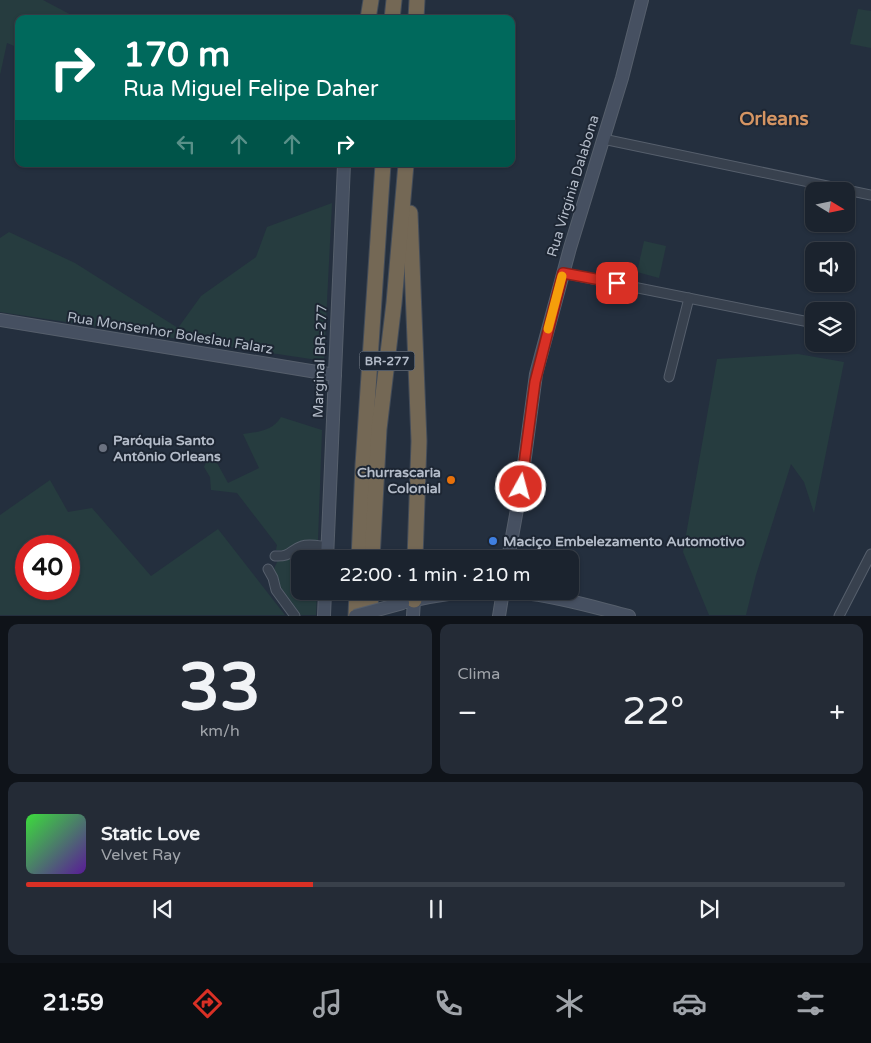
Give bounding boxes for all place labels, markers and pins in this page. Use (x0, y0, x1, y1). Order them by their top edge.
pin (596, 262, 638, 304)
place label: Paróquia Santo Antônio Orleans (113, 432, 221, 465)
marker: Paróquia Santo Antônio Orleans (97, 442, 109, 454)
place label: Churrascaria Colonial (357, 464, 441, 497)
marker: Churrascaria Colonial (445, 474, 457, 486)
place label: Maciço Embelezamento Automotivo (503, 533, 745, 550)
marker: Maciço Embelezamento Automotivo (487, 535, 499, 547)

